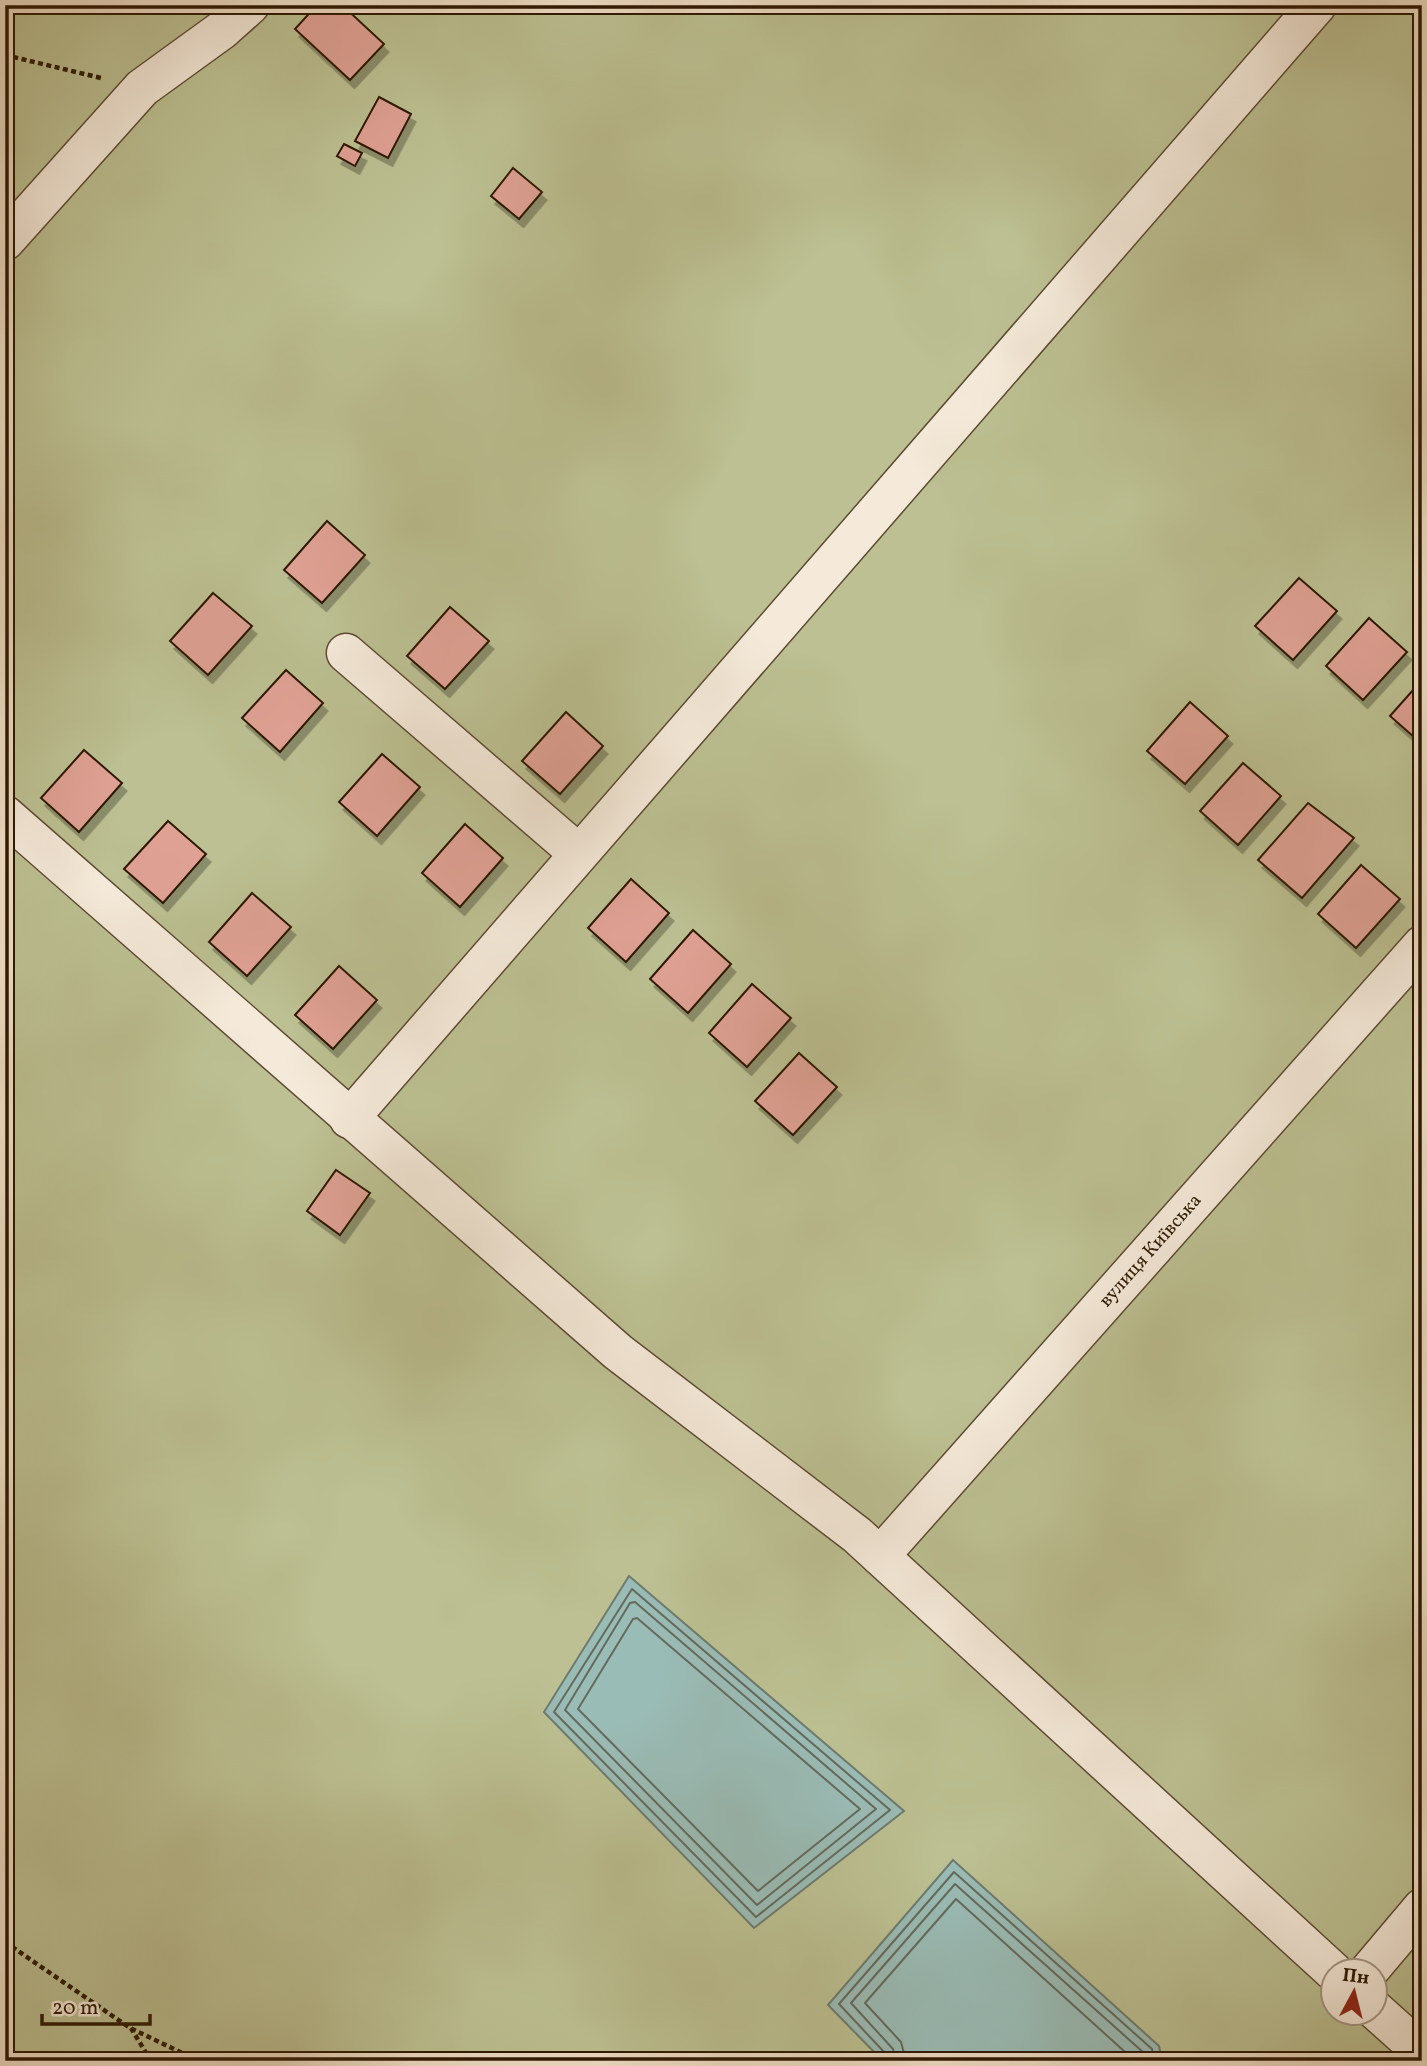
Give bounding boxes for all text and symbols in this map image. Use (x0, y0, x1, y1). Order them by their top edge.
street label: вулиця Київська (1094, 1189, 1208, 1313)
north arrow (1318, 1958, 1388, 2028)
text: Пн (1341, 1963, 1371, 1992)
scale bar (42, 1982, 150, 2026)
text: 20 m (52, 1994, 98, 2023)

